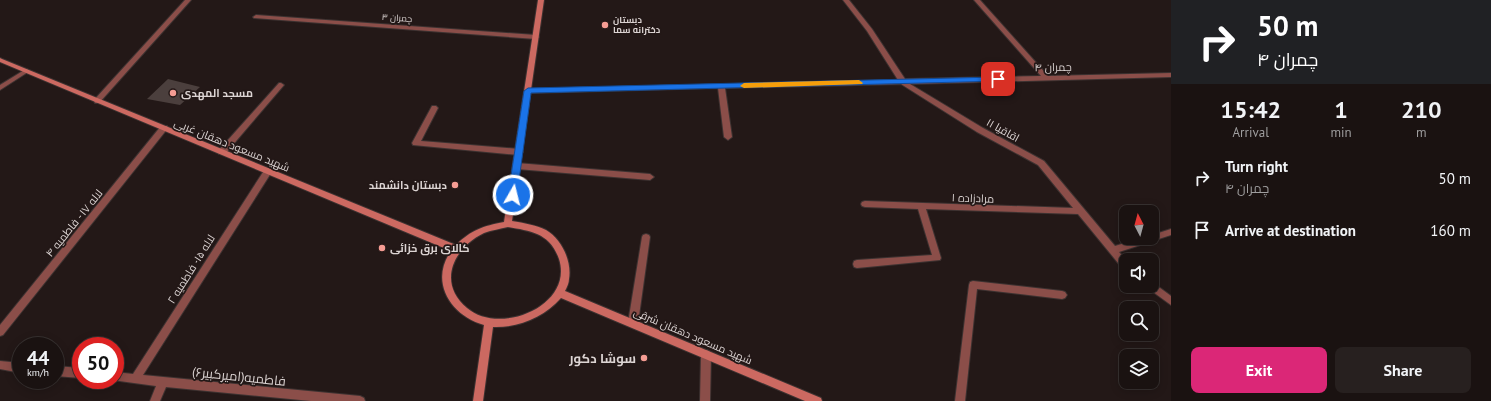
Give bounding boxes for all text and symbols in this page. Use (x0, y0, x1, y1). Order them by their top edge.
text: 50 m (1257, 7, 1318, 44)
street label: چمران ۳ (381, 11, 413, 25)
place label: دبستان دخترانه سما (613, 14, 661, 36)
icon: right (1191, 16, 1243, 68)
marker: دبستان دخترانه سما (600, 20, 610, 30)
text: چمران ۴ (1257, 48, 1318, 71)
street label: چمران ۴ (1034, 60, 1072, 74)
pin (981, 62, 1015, 96)
icon: arrive (987, 68, 1009, 90)
place label: مسجد المهدی (181, 86, 253, 101)
marker: مسجد المهدی (168, 88, 178, 98)
text: 15:42 (1220, 94, 1281, 125)
text: 1 (1334, 94, 1348, 125)
text: 210 (1401, 94, 1442, 125)
street label: شهید مسعود دهقان غربی (172, 115, 292, 175)
street label: اقاقیا ۱۱ (984, 115, 1022, 145)
text: Arrival (1233, 124, 1269, 141)
text: min (1330, 124, 1352, 141)
text: m (1416, 124, 1427, 141)
text: Turn right (1225, 157, 1288, 176)
icon: right (1191, 167, 1213, 189)
text: 50 m (1438, 169, 1471, 188)
position arrow (492, 174, 534, 216)
place label: دبستان دانشمند (369, 178, 447, 192)
marker: دبستان دانشمند (450, 180, 460, 190)
text: چمران ۴ (1225, 180, 1269, 197)
street label: لاله ۱۷ - فاطمیه ۴ (42, 186, 106, 260)
street label: مرادزاده ۱ (951, 190, 995, 206)
north arrow (1119, 205, 1159, 245)
map controls (1119, 205, 1159, 389)
icon: arrive (1191, 219, 1213, 241)
text: Arrive at destination (1225, 221, 1356, 240)
text: 160 m (1430, 221, 1471, 240)
street label: لاله ۱۵- فاطمیه ۲ (164, 232, 218, 306)
place label: کالای برق خزائی (390, 241, 470, 256)
marker: کالای برق خزائی (377, 243, 387, 253)
button: sound (1119, 253, 1159, 293)
button: search (1119, 301, 1159, 341)
street label: شهید مسعود دهقان شرقی (632, 305, 754, 367)
speed limit sign: 50 (72, 337, 124, 389)
text: 44 (27, 345, 49, 371)
button: Exit (1191, 347, 1327, 393)
button: Share (1335, 347, 1471, 393)
button: layers (1119, 349, 1159, 389)
place label: سوشا دکور (568, 350, 636, 367)
marker: سوشا دکور (639, 353, 649, 363)
street label: فاطمیه(امیرکبیر۶) (191, 363, 287, 390)
text: km/h (27, 366, 49, 379)

